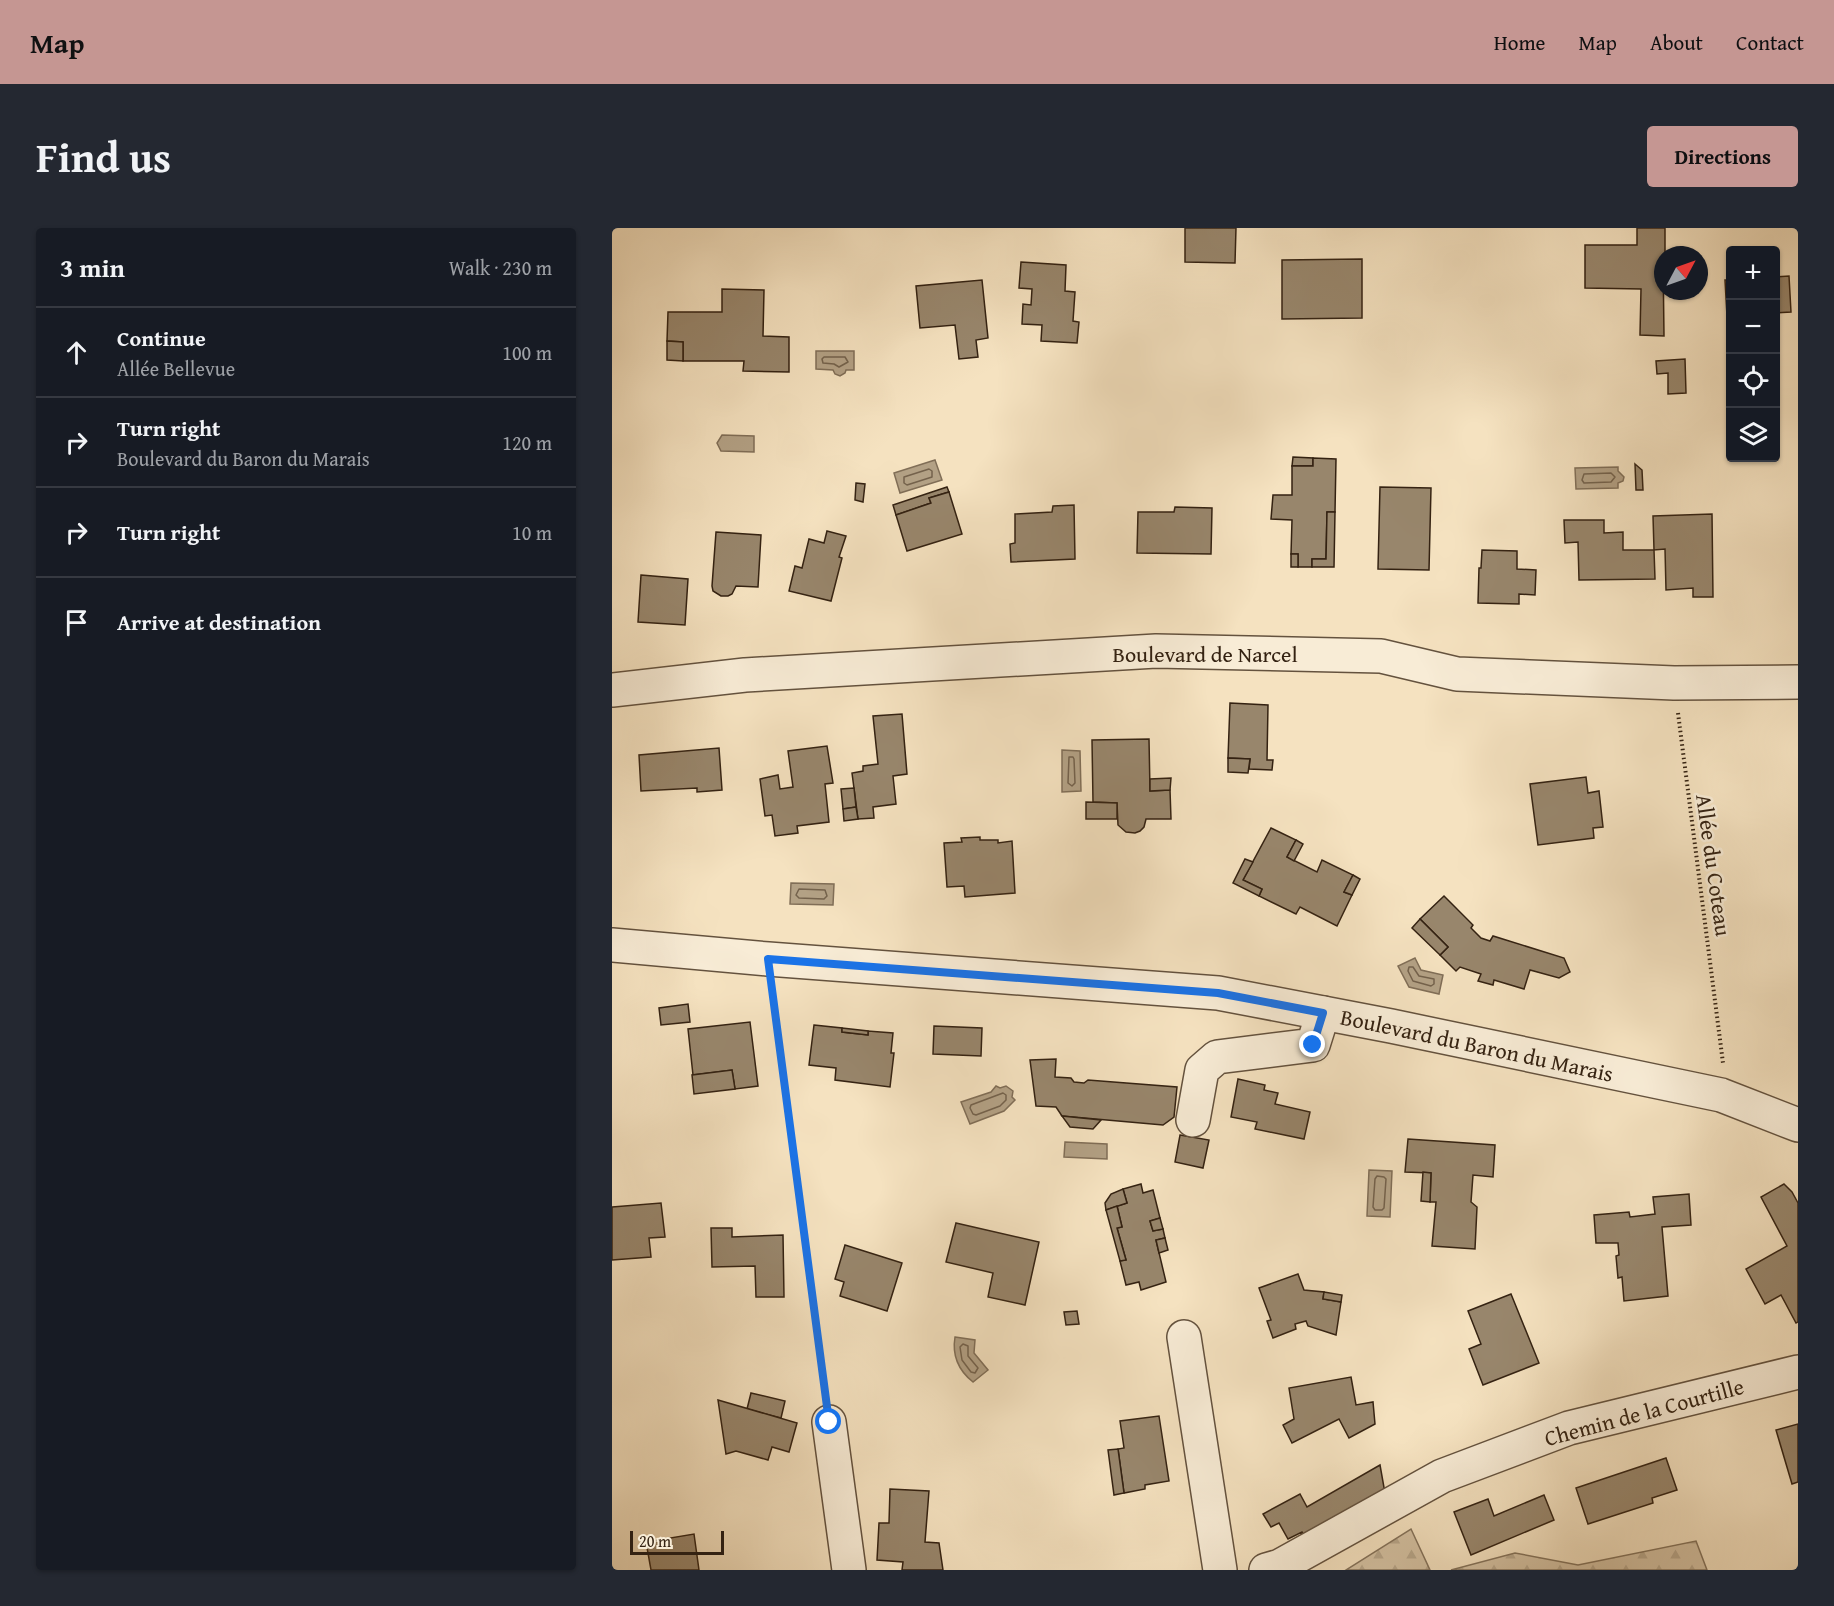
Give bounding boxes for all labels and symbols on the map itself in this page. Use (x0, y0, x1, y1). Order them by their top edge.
north arrow (1654, 246, 1708, 300)
street label: Boulevard de Narcel (1112, 638, 1298, 670)
street label: Allée du Coteau (1688, 792, 1740, 938)
street label: Boulevard du Baron du Marais (1338, 1000, 1616, 1090)
route end (1299, 1031, 1325, 1057)
street label: Chemin de la Courtille (1541, 1370, 1747, 1454)
route start (815, 1408, 841, 1434)
scale bar (630, 1528, 724, 1556)

